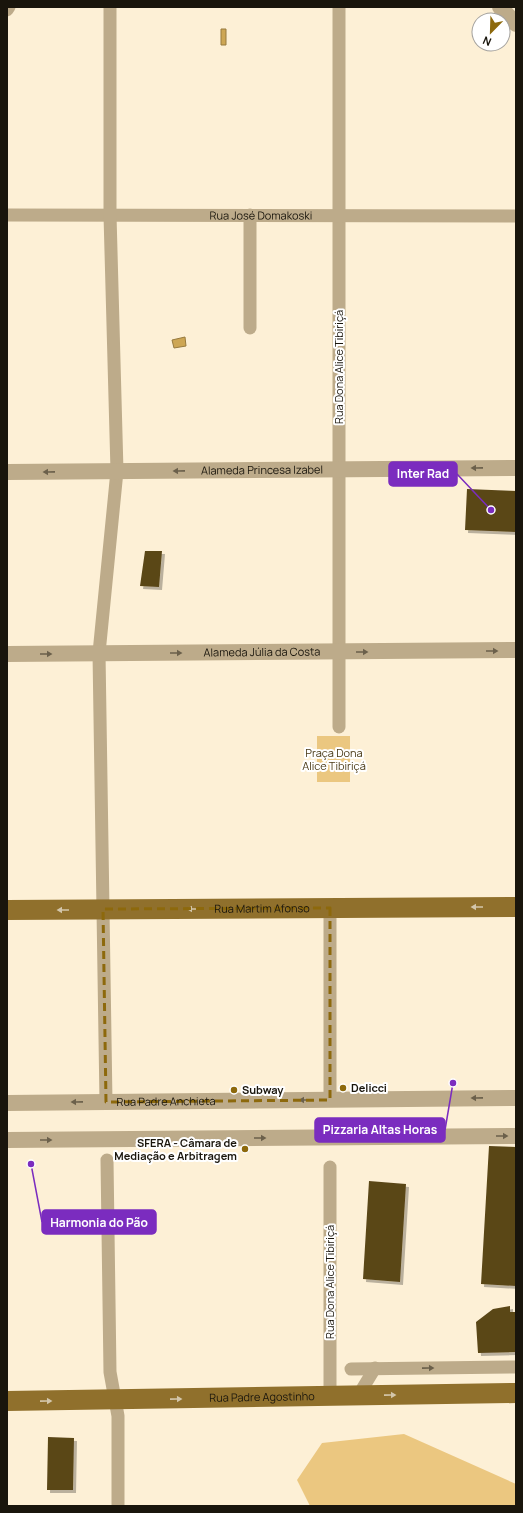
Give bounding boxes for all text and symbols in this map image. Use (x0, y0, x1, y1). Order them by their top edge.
north arrow (471, 12, 511, 52)
text: N (480, 33, 493, 50)
street label: Rua José Domakoski (210, 207, 312, 223)
street label: Rua Dona Alice Tibiriçá (331, 310, 346, 424)
street label: Alameda Princesa Izabel (201, 462, 323, 477)
callout: Inter Rad (389, 462, 457, 486)
text: Inter Rad (397, 465, 449, 482)
one-way arrow (470, 465, 483, 471)
one-way arrow (173, 467, 185, 474)
one-way arrow (42, 469, 55, 475)
street label: Alameda Júlia da Costa (203, 644, 320, 659)
one-way arrow (486, 647, 498, 654)
one-way arrow (356, 648, 368, 655)
one-way arrow (170, 650, 183, 656)
one-way arrow (40, 651, 53, 657)
park label: Praça Dona Alice Tibiriçá (302, 745, 366, 773)
street label: Rua Martim Afonso (214, 900, 310, 916)
one-way arrow (470, 904, 483, 910)
one-way arrow (186, 906, 199, 912)
one-way arrow (56, 907, 69, 913)
place label: Delicci (351, 1080, 387, 1095)
place label: Subway (242, 1082, 284, 1097)
marker: Delicci (338, 1083, 348, 1093)
marker: Subway (229, 1085, 239, 1095)
street label: Rua Padre Anchieta (116, 1093, 216, 1109)
one-way arrow (471, 1095, 483, 1102)
one-way arrow (298, 1097, 311, 1103)
one-way arrow (70, 1099, 83, 1105)
callout: Pizzaria Altas Horas (315, 1118, 445, 1142)
text: Pizzaria Altas Horas (323, 1121, 438, 1138)
one-way arrow (496, 1133, 508, 1140)
place label: SFERA - Câmara de Mediação e Arbitragem (114, 1135, 237, 1163)
one-way arrow (254, 1135, 266, 1142)
one-way arrow (40, 1137, 53, 1143)
marker: SFERA - Câmara de Mediação e Arbitragem (240, 1144, 250, 1154)
callout: Harmonia do Pão (42, 1210, 156, 1234)
text: Harmonia do Pão (50, 1214, 148, 1231)
street label: Rua Dona Alice Tibiriçá (322, 1225, 337, 1339)
one-way arrow (422, 1365, 435, 1371)
street label: Rua Padre Agostinho (209, 1388, 315, 1405)
one-way arrow (384, 1392, 397, 1398)
one-way arrow (170, 1396, 183, 1402)
one-way arrow (40, 1398, 53, 1404)

